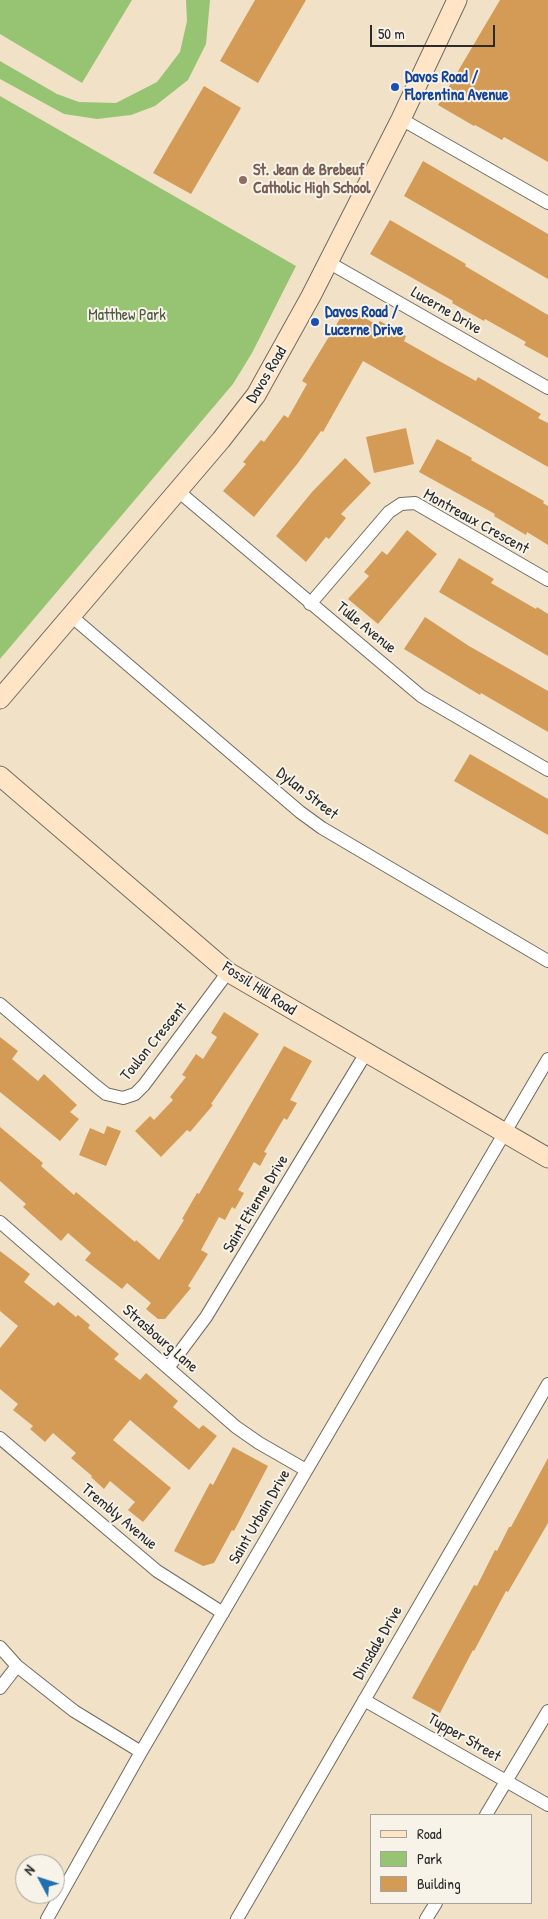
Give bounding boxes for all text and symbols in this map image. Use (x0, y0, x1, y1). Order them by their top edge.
scale bar (373, 15, 498, 47)
text: 50 m (378, 23, 405, 44)
place label: Davos Road / Florentina Avenue (405, 68, 508, 106)
marker: Davos Road / Florentina Avenue (389, 81, 401, 93)
place label: St. Jean de Brebeuf Catholic High School (253, 161, 370, 199)
marker: St. Jean de Brebeuf Catholic High School (237, 174, 249, 186)
street label: Lucerne Drive (407, 283, 485, 339)
place label: Davos Road / Lucerne Drive (325, 303, 403, 341)
park label: Matthew Park (88, 306, 166, 326)
marker: Davos Road / Lucerne Drive (309, 316, 321, 328)
street label: Davos Road (243, 343, 291, 407)
street label: Montreaux Crescent (420, 485, 532, 559)
street label: Tulle Avenue (332, 598, 400, 658)
street label: Dylan Street (272, 764, 342, 824)
street label: Fossil Hill Road (218, 958, 300, 1020)
street label: Toulon Crescent (117, 999, 191, 1085)
street label: Saint Etienne Drive (219, 1152, 293, 1256)
street label: Strasbourg Lane (118, 1301, 202, 1377)
street label: Saint Urbain Drive (225, 1466, 295, 1568)
street label: Trembly Avenue (77, 1480, 161, 1554)
street label: Dinsdale Drive (349, 1603, 407, 1683)
street label: Tupper Street (424, 1709, 504, 1767)
legend (370, 1814, 533, 1904)
text: Road (417, 1823, 442, 1844)
text: Park (417, 1848, 442, 1869)
north arrow (15, 1854, 65, 1904)
text: N (19, 1861, 39, 1879)
text: Building (417, 1873, 461, 1894)

